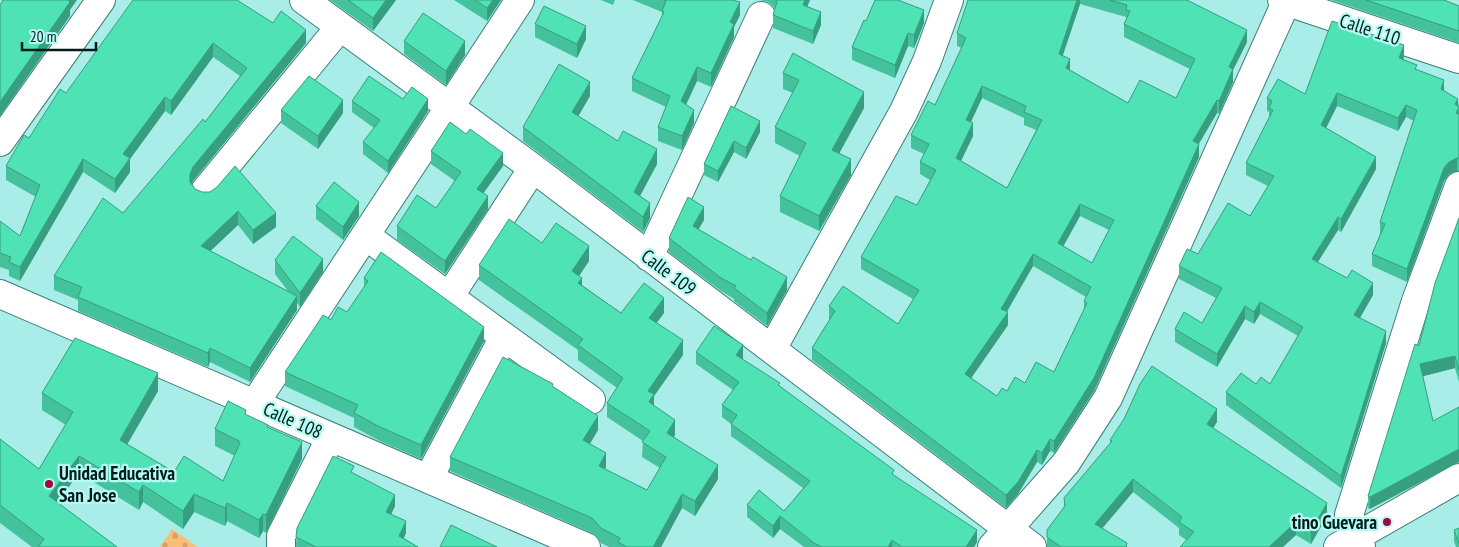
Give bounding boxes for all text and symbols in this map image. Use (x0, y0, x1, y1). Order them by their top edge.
street label: Calle 110 (1337, 8, 1403, 50)
scale bar (22, 20, 96, 52)
text: 20 m (30, 27, 56, 46)
street label: Calle 109 (637, 244, 701, 300)
street label: Calle 108 (260, 396, 326, 444)
place label: Unidad Educativa San Jose (59, 461, 175, 507)
marker: Unidad Educativa San Jose (43, 478, 55, 490)
place label: tino Guevara (1292, 510, 1377, 534)
marker: tino Guevara (1381, 516, 1393, 528)

